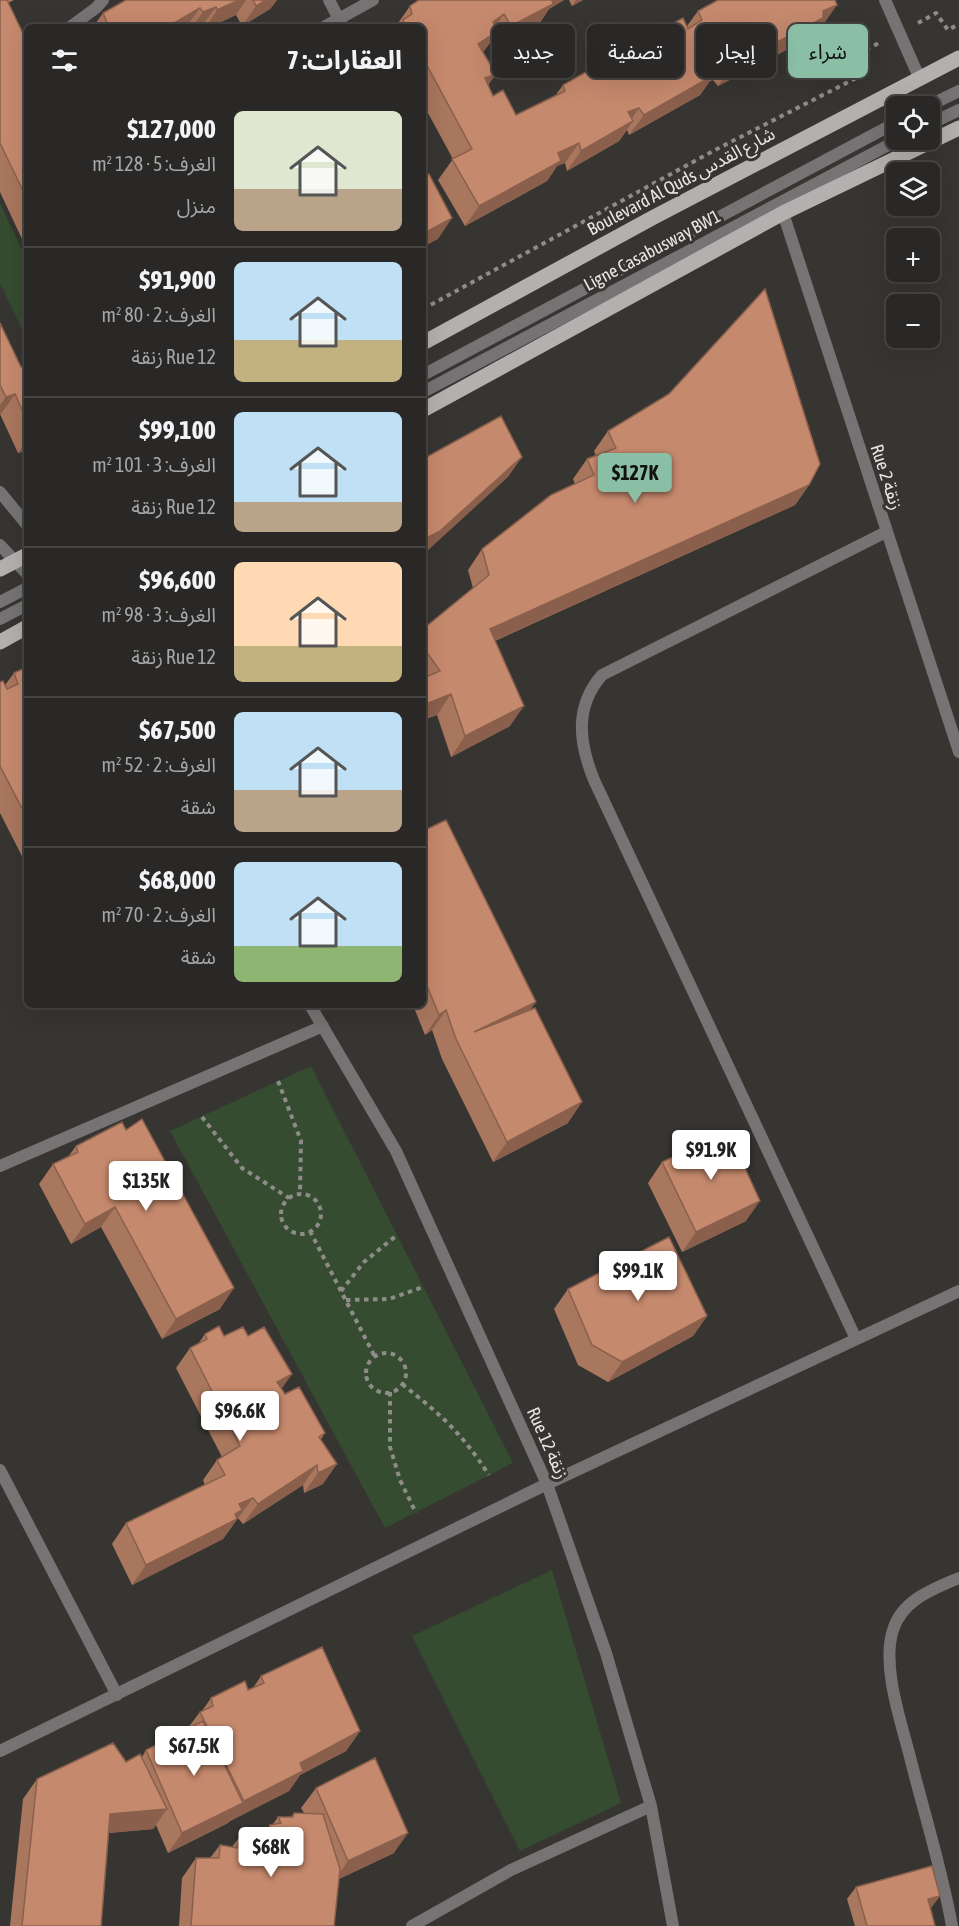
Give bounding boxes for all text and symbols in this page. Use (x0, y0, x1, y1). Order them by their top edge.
chip: جديد (492, 24, 575, 78)
chip: تصفية (587, 24, 684, 78)
chip: إيجار (696, 24, 776, 78)
chip: شراء (788, 24, 868, 78)
icon: filters (48, 44, 81, 77)
text: العقارات: 7 (287, 45, 402, 75)
map controls (886, 96, 940, 348)
button: locate (886, 96, 940, 150)
text: $127,000 (127, 114, 216, 144)
street label: Boulevard Al Quds شارع القدس (584, 123, 780, 243)
icon: home (282, 135, 354, 207)
text: الغرف: 5 · 128 m² (92, 152, 216, 175)
button: layers (886, 162, 940, 216)
text: منزل (177, 194, 216, 217)
street label: Ligne Casabusway BW1 (580, 205, 724, 295)
button: + (886, 228, 940, 282)
text: $91,900 (139, 265, 216, 295)
icon: home (282, 286, 354, 358)
button: − (886, 294, 940, 348)
text: الغرف: 2 · 80 m² (102, 303, 216, 326)
text: Rue 12 زنقة (131, 345, 216, 368)
text: $99,100 (139, 415, 216, 445)
icon: home (282, 436, 354, 508)
street label: Rue 2 زنقة (866, 441, 907, 513)
text: الغرف: 3 · 101 m² (92, 453, 216, 476)
pin: $127K (593, 453, 677, 504)
text: $127K (612, 461, 658, 484)
text: Rue 12 زنقة (131, 495, 216, 518)
text: $96,600 (139, 565, 216, 595)
icon: home (282, 586, 354, 658)
text: الغرف: 3 · 98 m² (102, 603, 216, 626)
text: Rue 12 زنقة (131, 645, 216, 668)
text: $67,500 (139, 715, 216, 745)
icon: home (282, 736, 354, 808)
text: الغرف: 2 · 52 m² (102, 753, 216, 776)
text: شقة (181, 795, 216, 818)
text: $68,000 (139, 865, 216, 895)
icon: home (282, 886, 354, 958)
text: الغرف: 2 · 70 m² (102, 903, 216, 926)
text: شقة (181, 945, 216, 968)
pin: $91.9K (662, 1130, 760, 1181)
text: $91.9K (686, 1138, 736, 1161)
pin: $135K (104, 1161, 188, 1212)
text: $135K (123, 1169, 169, 1192)
pin: $99.1K (589, 1251, 687, 1302)
text: $99.1K (613, 1259, 663, 1282)
pin: $96.6K (191, 1391, 289, 1442)
text: $96.6K (215, 1399, 265, 1422)
street label: Rue 12 زنقة (522, 1404, 573, 1483)
pin: $67.5K (145, 1726, 243, 1777)
text: $67.5K (169, 1734, 219, 1757)
pin: $68K (235, 1827, 307, 1878)
text: $68K (253, 1835, 290, 1858)

